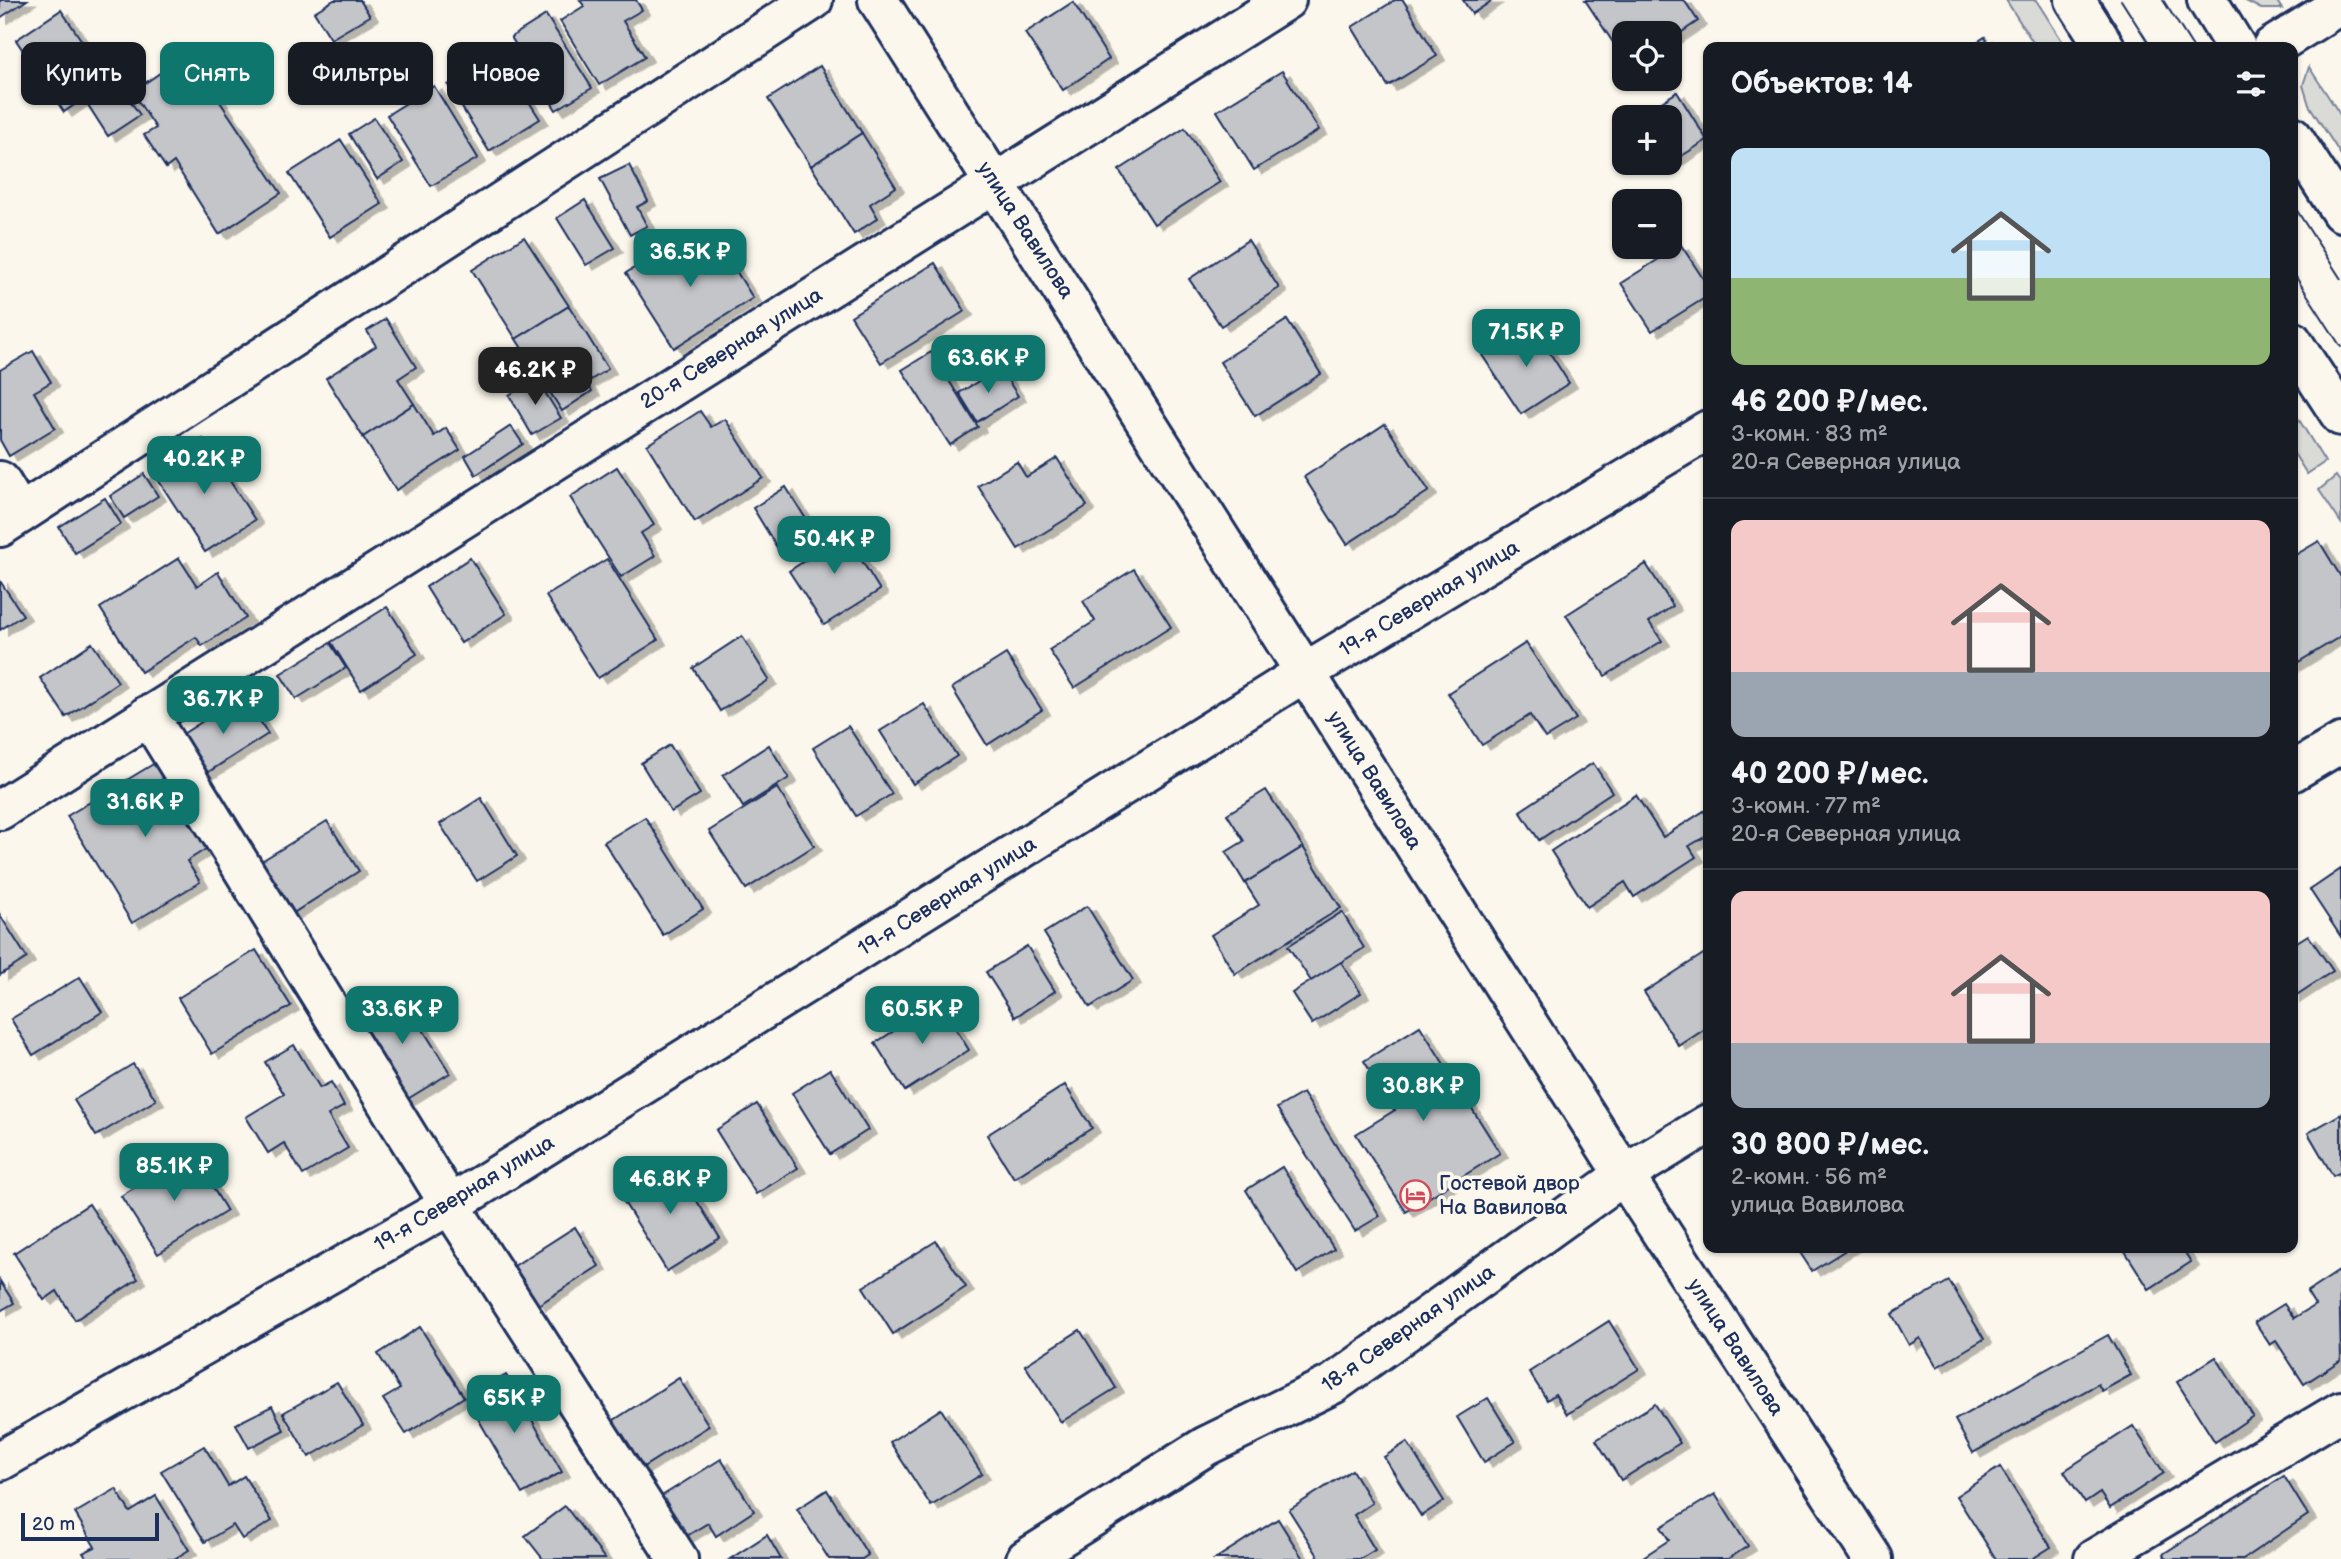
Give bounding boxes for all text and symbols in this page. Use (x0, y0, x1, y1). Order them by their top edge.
map controls (1612, 21, 1682, 259)
button: locate (1612, 21, 1682, 91)
chip: Купить (21, 42, 146, 105)
chip: Снять (160, 42, 274, 105)
chip: Фильтры (288, 42, 433, 105)
chip: Новое (447, 42, 564, 105)
icon: filters (2232, 65, 2270, 103)
text: Объектов: 14 (1731, 66, 1913, 102)
button: + (1612, 105, 1682, 175)
street label: улица Вавилова (972, 157, 1080, 304)
button: − (1612, 189, 1682, 259)
icon: home (1938, 193, 2064, 319)
pin: 36.5K ₽ (625, 230, 755, 289)
text: 36.5K ₽ (650, 238, 730, 266)
street label: 20-я Северная улица (636, 282, 827, 415)
pin: 71.5K ₽ (1461, 310, 1591, 369)
text: 71.5K ₽ (1488, 318, 1564, 346)
pin: 63.6K ₽ (923, 336, 1053, 395)
text: 63.6K ₽ (947, 344, 1029, 372)
pin: 46.2K ₽ (470, 348, 600, 407)
text: 46.2K ₽ (494, 356, 576, 384)
text: 46 200 ₽/мес. (1731, 384, 1928, 420)
text: 3-комн. · 83 m² (1731, 420, 1888, 448)
pin: 40.2K ₽ (139, 436, 269, 496)
text: 40.2K ₽ (163, 445, 245, 473)
text: 20-я Северная улица (1731, 448, 1961, 476)
pin: 50.4K ₽ (769, 516, 899, 576)
text: 50.4K ₽ (793, 525, 875, 553)
street label: 19-я Северная улица (1335, 535, 1524, 662)
icon: home (1938, 565, 2064, 691)
pin: 36.7K ₽ (158, 676, 288, 736)
text: 36.7K ₽ (183, 685, 263, 713)
street label: улица Вавилова (1322, 706, 1427, 855)
text: 40 200 ₽/мес. (1731, 756, 1929, 792)
pin: 31.6K ₽ (80, 780, 210, 839)
text: 31.6K ₽ (106, 788, 184, 816)
text: 3-комн. · 77 m² (1731, 792, 1881, 820)
text: 20-я Северная улица (1731, 820, 1961, 848)
street label: 19-я Северная улица (854, 831, 1041, 961)
icon: home (1938, 936, 2064, 1062)
pin: 33.6K ₽ (337, 986, 467, 1046)
pin: 60.5K ₽ (857, 986, 987, 1046)
text: 33.6K ₽ (361, 995, 443, 1023)
text: 60.5K ₽ (881, 995, 963, 1023)
pin: 30.8K ₽ (1358, 1064, 1488, 1123)
text: 30.8K ₽ (1382, 1072, 1464, 1100)
text: 30 800 ₽/мес. (1731, 1127, 1929, 1163)
street label: 19-я Северная улица (370, 1130, 559, 1257)
pin: 85.1K ₽ (109, 1144, 239, 1203)
text: 85.1K ₽ (135, 1152, 213, 1180)
pin: 46.8K ₽ (605, 1156, 735, 1216)
text: 2-комн. · 56 m² (1731, 1163, 1887, 1191)
text: 46.8K ₽ (629, 1165, 711, 1193)
place label: Гостевой двор На Вавилова (1439, 1171, 1580, 1220)
hotel icon: Гостевой двор На Вавилова (1399, 1178, 1433, 1212)
text: улица Вавилова (1731, 1191, 1905, 1219)
street label: 18-я Северная улица (1317, 1259, 1500, 1398)
street label: улица Вавилова (1682, 1274, 1790, 1421)
pin: 65K ₽ (465, 1376, 563, 1435)
text: 65K ₽ (483, 1384, 545, 1412)
scale bar (21, 1510, 159, 1542)
text: 20 m (32, 1513, 75, 1536)

